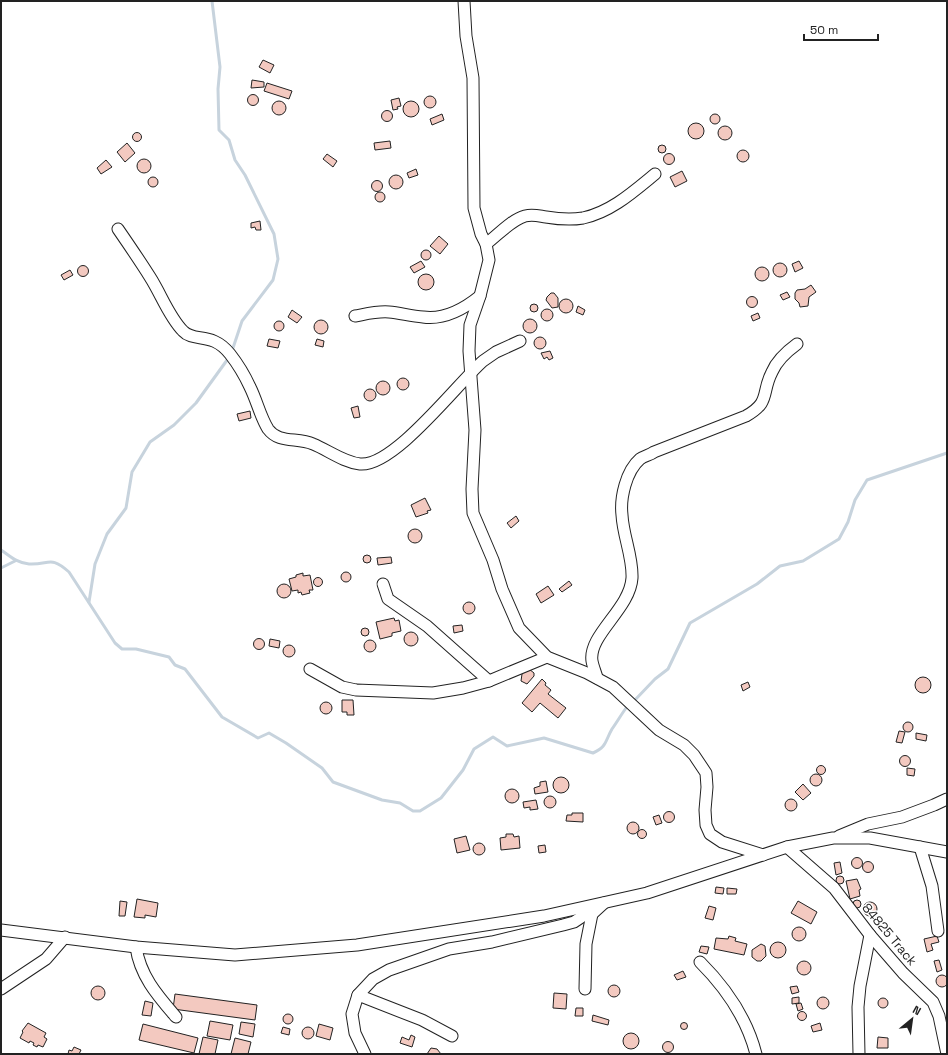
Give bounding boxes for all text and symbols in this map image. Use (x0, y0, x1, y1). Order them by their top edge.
scale bar (804, 16, 878, 42)
text: 50 m (810, 22, 838, 38)
street label: 84825 Track (859, 900, 921, 969)
north arrow (892, 999, 932, 1039)
text: N (910, 1002, 923, 1018)

